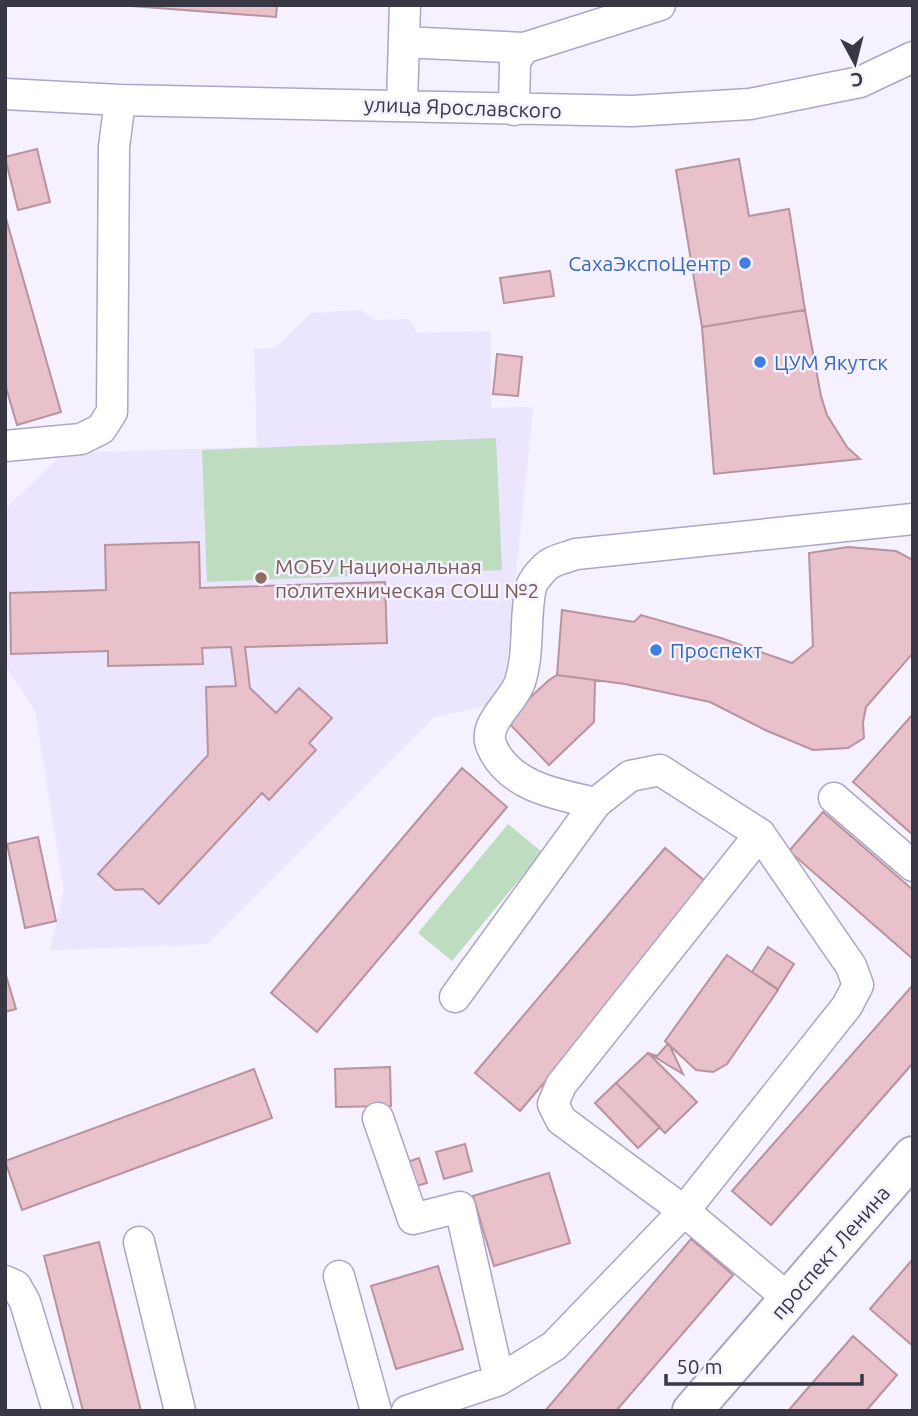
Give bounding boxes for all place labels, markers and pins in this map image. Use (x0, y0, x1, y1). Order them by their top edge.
place label: СахаЭкспоЦентр (568, 251, 731, 275)
marker: СахаЭкспоЦентр (737, 255, 753, 271)
place label: ЦУМ Якутск (774, 350, 888, 374)
marker: ЦУМ Якутск (752, 354, 768, 370)
place label: МОБУ Национальная политехническая СОШ №2 (275, 554, 539, 602)
marker: МОБУ Национальная политехническая СОШ №2 (253, 570, 269, 586)
place label: Проспект (670, 638, 763, 662)
marker: Проспект (648, 642, 664, 658)

